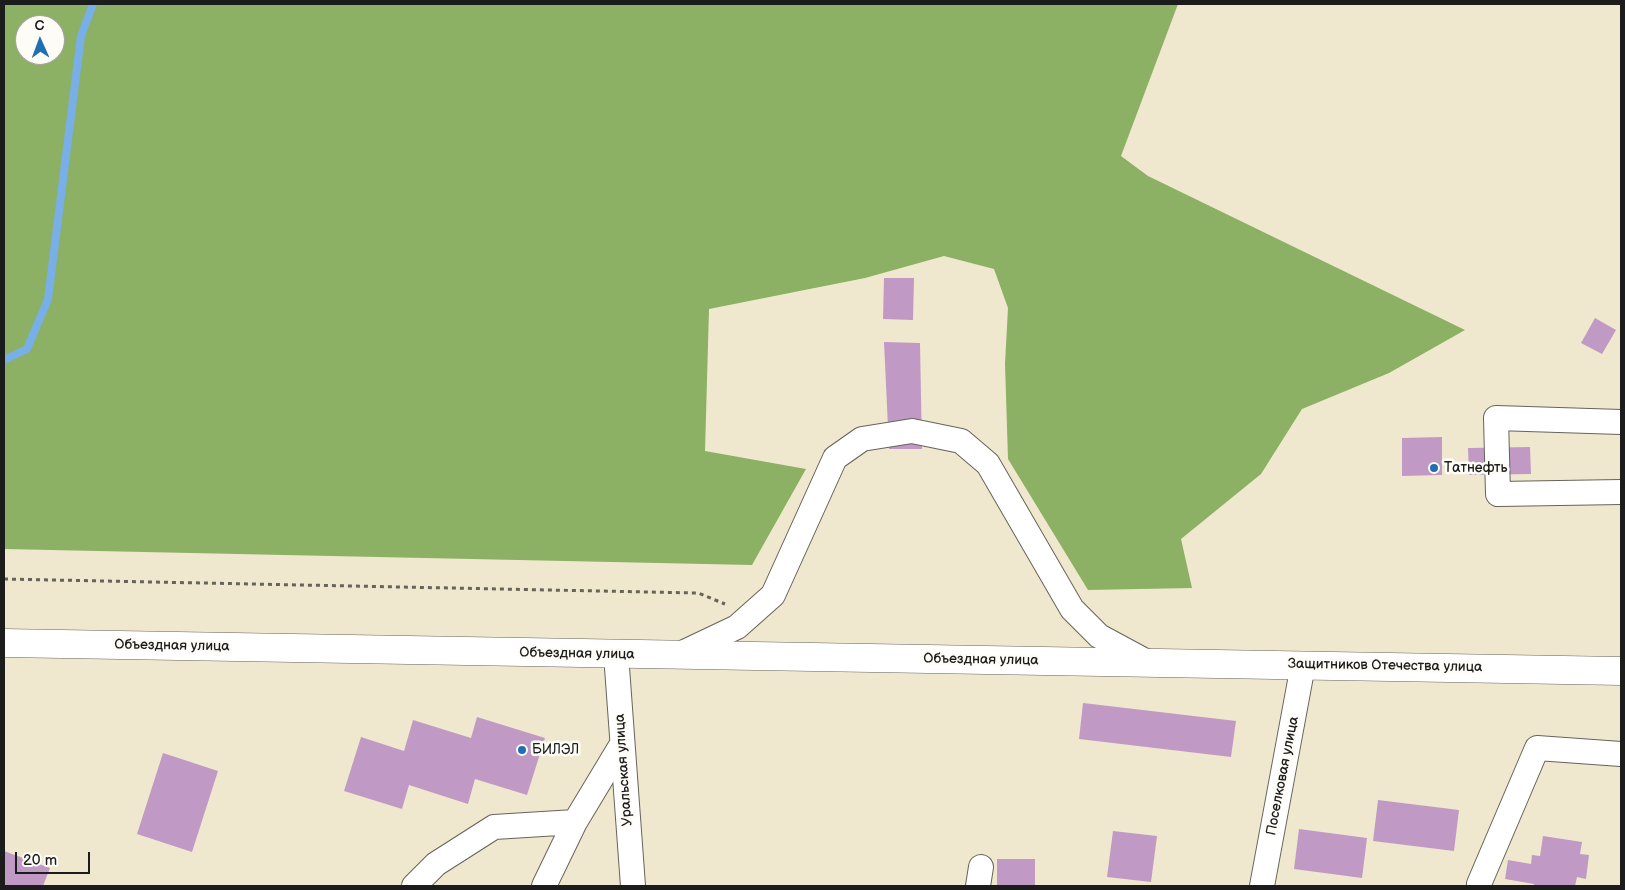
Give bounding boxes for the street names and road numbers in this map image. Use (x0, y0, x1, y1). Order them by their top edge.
street label: Объездная улица (114, 637, 230, 655)
street label: Объездная улица (519, 645, 635, 663)
street label: Объездная улица (923, 651, 1039, 669)
street label: Защитников Отечества улица (1288, 656, 1482, 676)
street label: Уральская улица (612, 713, 636, 827)
street label: Поселковая улица (1263, 715, 1303, 837)

